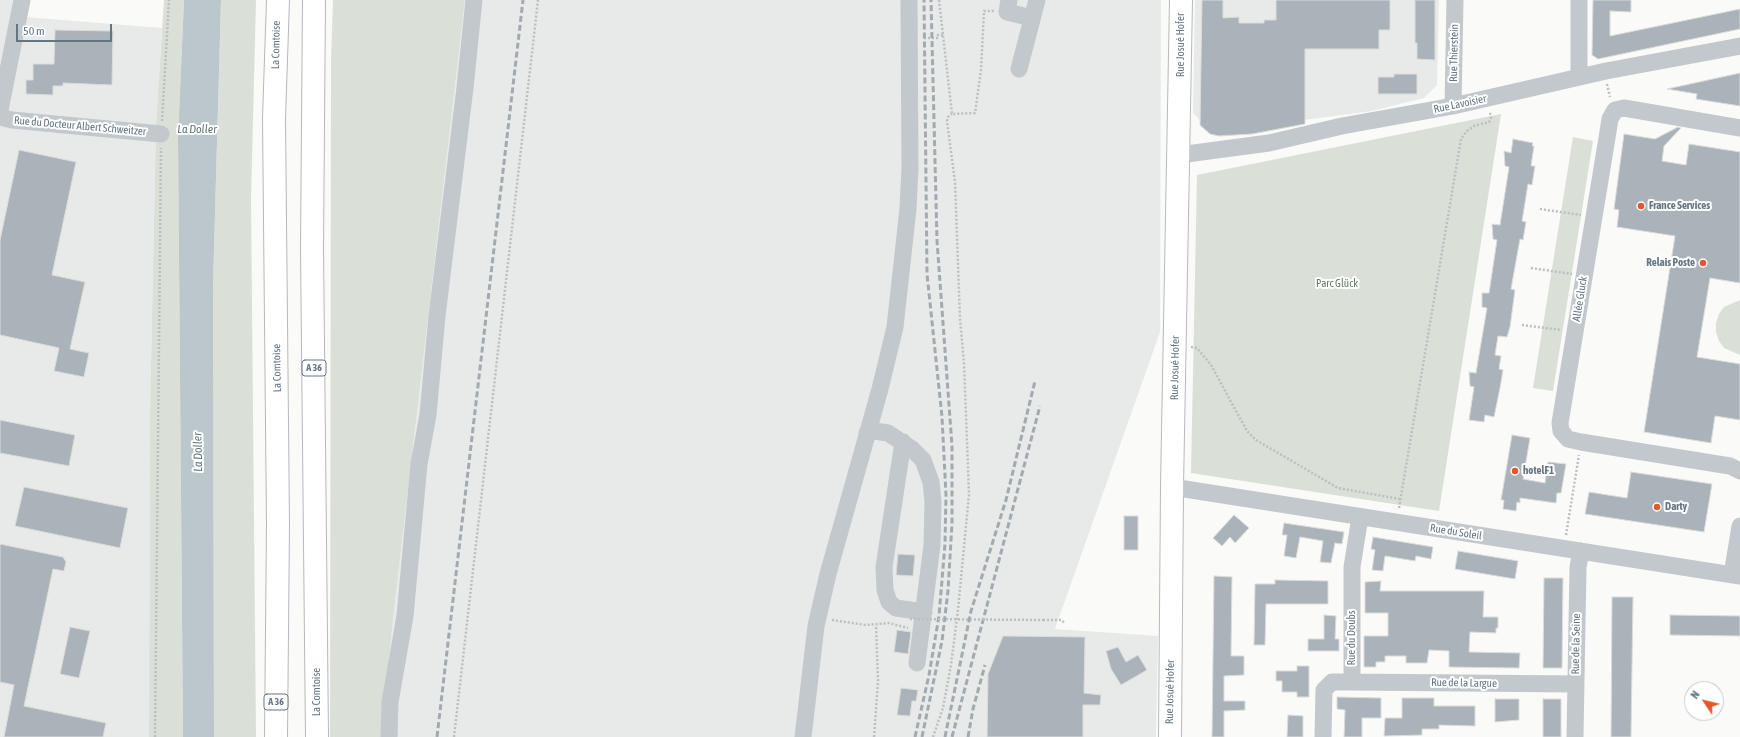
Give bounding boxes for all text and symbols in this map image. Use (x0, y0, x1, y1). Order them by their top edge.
street label: Rue Josué Hofer (1174, 13, 1188, 77)
scale bar (18, 16, 114, 42)
street label: La Comtoise (269, 21, 283, 69)
text: 50 m (23, 24, 45, 38)
street label: Rue Thierstein (1447, 24, 1461, 82)
street label: Rue Lavoisier (1432, 92, 1488, 116)
street label: Rue du Docteur Albert Schweitzer (13, 114, 147, 138)
water label: La Doller (177, 122, 217, 136)
place label: France Services (1649, 199, 1710, 213)
marker: France Services (1636, 201, 1646, 211)
place label: Relais Poste (1646, 256, 1695, 270)
marker: Relais Poste (1698, 258, 1708, 268)
street label: Allée Gluck (1570, 275, 1590, 323)
park label: Parc Glück (1316, 277, 1358, 291)
street label: Rue Josué Hofer (1168, 336, 1182, 400)
street label: La Comtoise (270, 344, 284, 392)
road number: A 36 (302, 360, 326, 376)
water label: La Doller (190, 432, 206, 472)
place label: hotelF1 (1523, 464, 1554, 478)
marker: hotelF1 (1510, 466, 1520, 476)
place label: Darty (1665, 500, 1687, 514)
marker: Darty (1652, 502, 1662, 512)
street label: Rue du Soleil (1429, 521, 1483, 543)
street label: Rue du Doubs (1345, 610, 1359, 666)
street label: Rue de la Seine (1569, 613, 1583, 675)
street label: Rue Josué Hofer (1163, 660, 1177, 724)
street label: La Comtoise (310, 668, 324, 716)
street label: Rue de la Largue (1431, 676, 1497, 690)
north arrow (1684, 681, 1724, 721)
text: N (1688, 689, 1702, 701)
road number: A 36 (264, 694, 288, 710)

